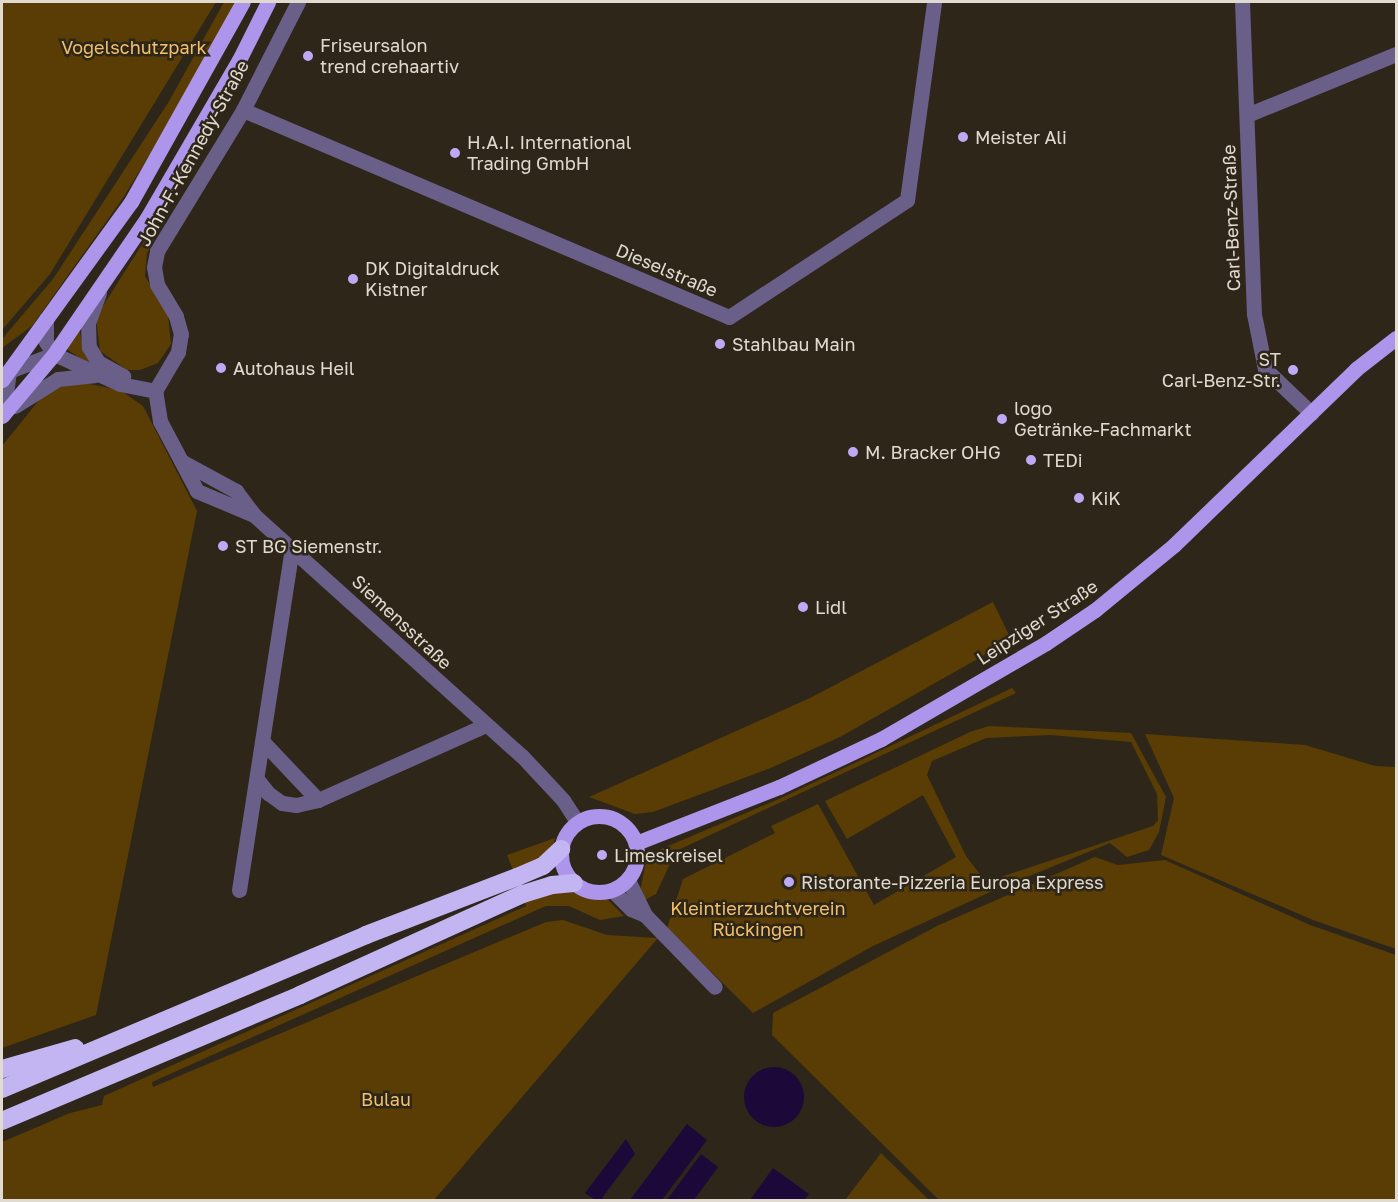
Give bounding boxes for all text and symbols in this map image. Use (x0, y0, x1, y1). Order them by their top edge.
place label: Friseursalon trend crehaartiv (320, 35, 459, 78)
park label: Vogelschutzpark (61, 36, 207, 58)
marker: Friseursalon trend crehaartiv (301, 49, 315, 63)
street label: John-F.-Kennedy-Straße (133, 56, 253, 250)
place label: Meister Ali (975, 126, 1067, 148)
marker: Meister Ali (956, 130, 970, 144)
place label: H.A.I. International Trading GmbH (467, 132, 632, 174)
street label: Carl-Benz-Straße (1218, 144, 1244, 292)
marker: H.A.I. International Trading GmbH (448, 146, 462, 160)
street label: Dieselstraße (613, 239, 721, 301)
place label: DK Digitaldruck Kistner (365, 258, 500, 300)
marker: DK Digitaldruck Kistner (346, 272, 360, 286)
place label: Stahlbau Main (732, 333, 856, 355)
marker: Stahlbau Main (713, 337, 727, 351)
place label: ST Carl-Benz-Str. (1162, 349, 1281, 392)
place label: Autohaus Heil (233, 357, 354, 379)
marker: Autohaus Heil (214, 361, 228, 375)
marker: ST Carl-Benz-Str. (1286, 363, 1300, 377)
place label: logo Getränke-Fachmarkt (1014, 398, 1192, 440)
marker: logo Getränke-Fachmarkt (995, 412, 1009, 426)
place label: M. Bracker OHG (865, 441, 1001, 463)
marker: M. Bracker OHG (846, 445, 860, 459)
place label: TEDi (1043, 449, 1083, 471)
marker: TEDi (1024, 453, 1038, 467)
place label: KiK (1091, 487, 1121, 509)
marker: KiK (1072, 491, 1086, 505)
place label: ST BG Siemenstr. (235, 535, 382, 557)
marker: ST BG Siemenstr. (216, 539, 230, 553)
street label: Siemensstraße (348, 570, 456, 674)
street label: Leipziger Straße (973, 575, 1101, 669)
place label: Lidl (815, 596, 847, 618)
marker: Lidl (796, 600, 810, 614)
place label: Limeskreisel (614, 844, 723, 866)
marker: Limeskreisel (595, 848, 609, 862)
place label: Ristorante-Pizzeria Europa Express (801, 871, 1104, 893)
marker: Ristorante-Pizzeria Europa Express (782, 875, 796, 889)
park label: Kleintierzuchtverein Rückingen (670, 898, 846, 940)
park label: Bulau (361, 1088, 411, 1110)

